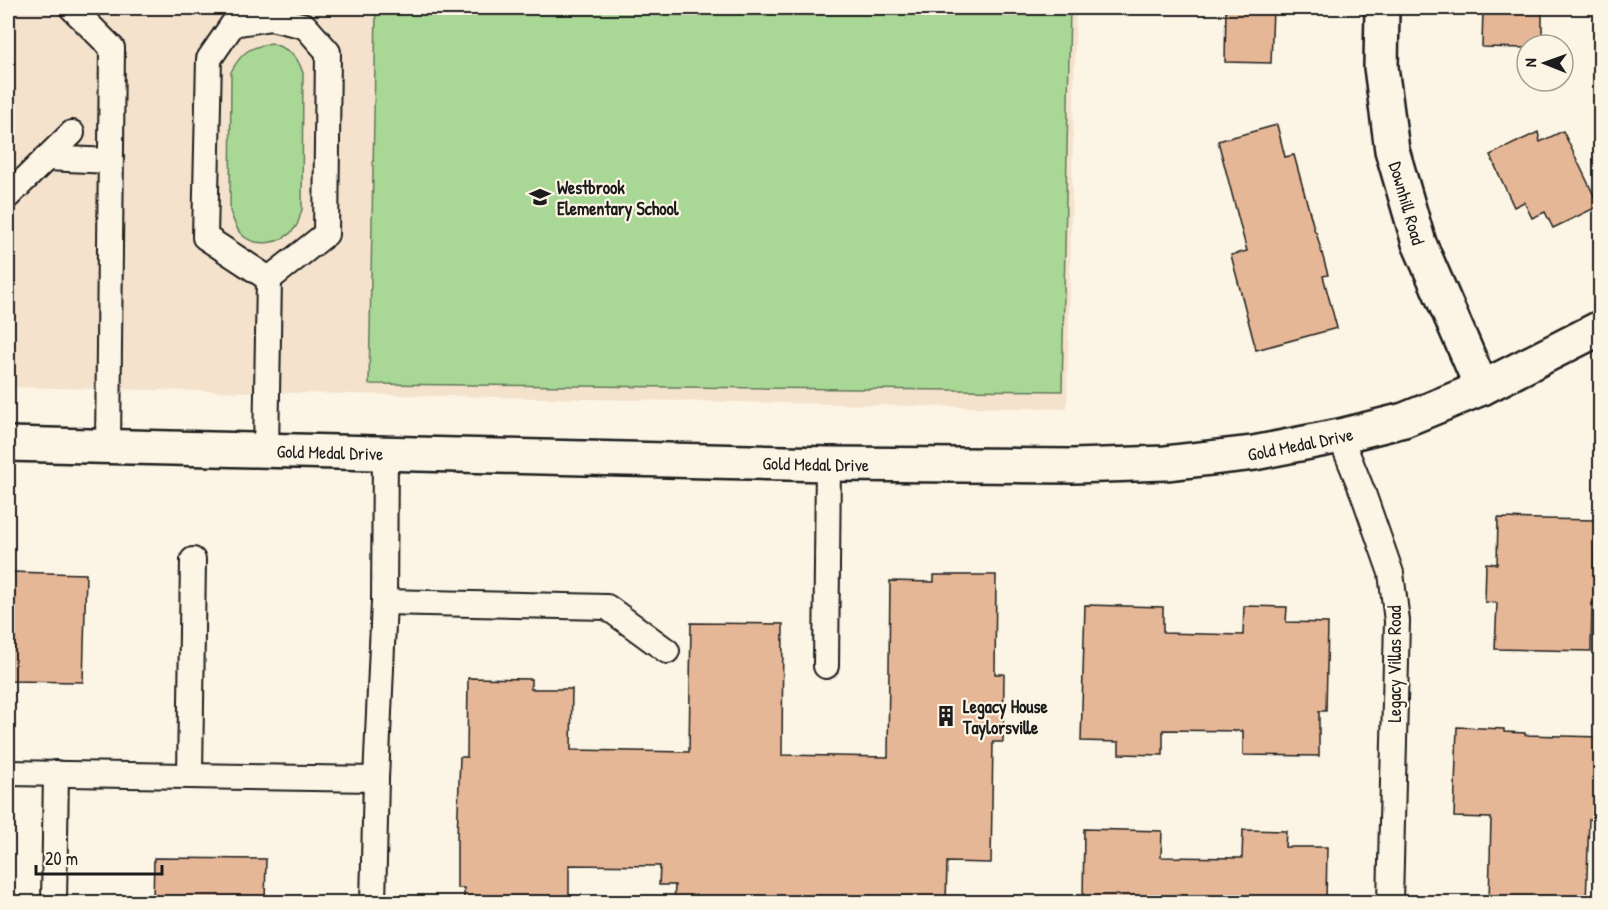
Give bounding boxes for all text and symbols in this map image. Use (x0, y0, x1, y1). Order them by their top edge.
north arrow (1515, 33, 1575, 93)
text: N (1519, 58, 1541, 67)
street label: Downhill Road (1384, 159, 1431, 248)
place label: Westbrook Elementary School (557, 175, 680, 222)
school or university icon: Westbrook Elementary School (528, 185, 552, 209)
street label: Gold Medal Drive (1246, 421, 1355, 466)
street label: Gold Medal Drive (276, 438, 384, 466)
street label: Gold Medal Drive (762, 450, 869, 477)
street label: Legacy Villas Road (1382, 605, 1407, 723)
place label: Legacy House Taylorsville (962, 694, 1048, 741)
building icon: Legacy House Taylorsville (934, 704, 958, 728)
scale bar (36, 838, 162, 876)
text: 20 m (45, 846, 78, 871)

